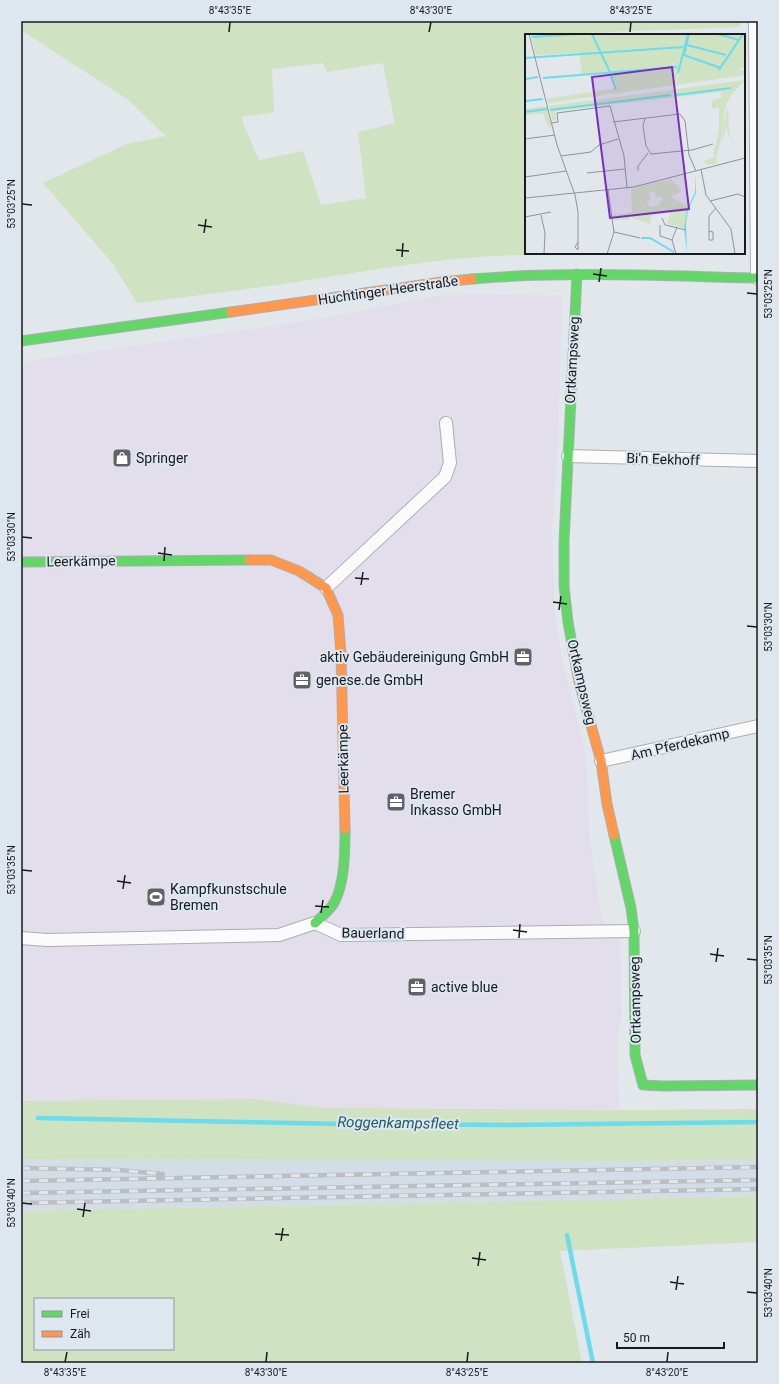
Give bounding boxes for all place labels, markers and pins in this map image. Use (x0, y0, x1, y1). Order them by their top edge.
shop icon: Springer (111, 447, 133, 469)
place label: Springer (136, 450, 188, 466)
office icon: aktiv Gebäudereinigung GmbH (512, 646, 534, 668)
place label: aktiv Gebäudereinigung GmbH (320, 649, 509, 665)
office icon: genese.de GmbH (291, 669, 313, 691)
place label: genese.de GmbH (316, 672, 423, 688)
place label: Bremer Inkasso GmbH (410, 786, 502, 818)
office icon: Bremer Inkasso GmbH (385, 791, 407, 813)
place label: Kampfkunstschule Bremen (170, 881, 287, 913)
sports icon: Kampfkunstschule Bremen (145, 886, 167, 908)
office icon: active blue (406, 976, 428, 998)
place label: active blue (431, 979, 498, 995)

